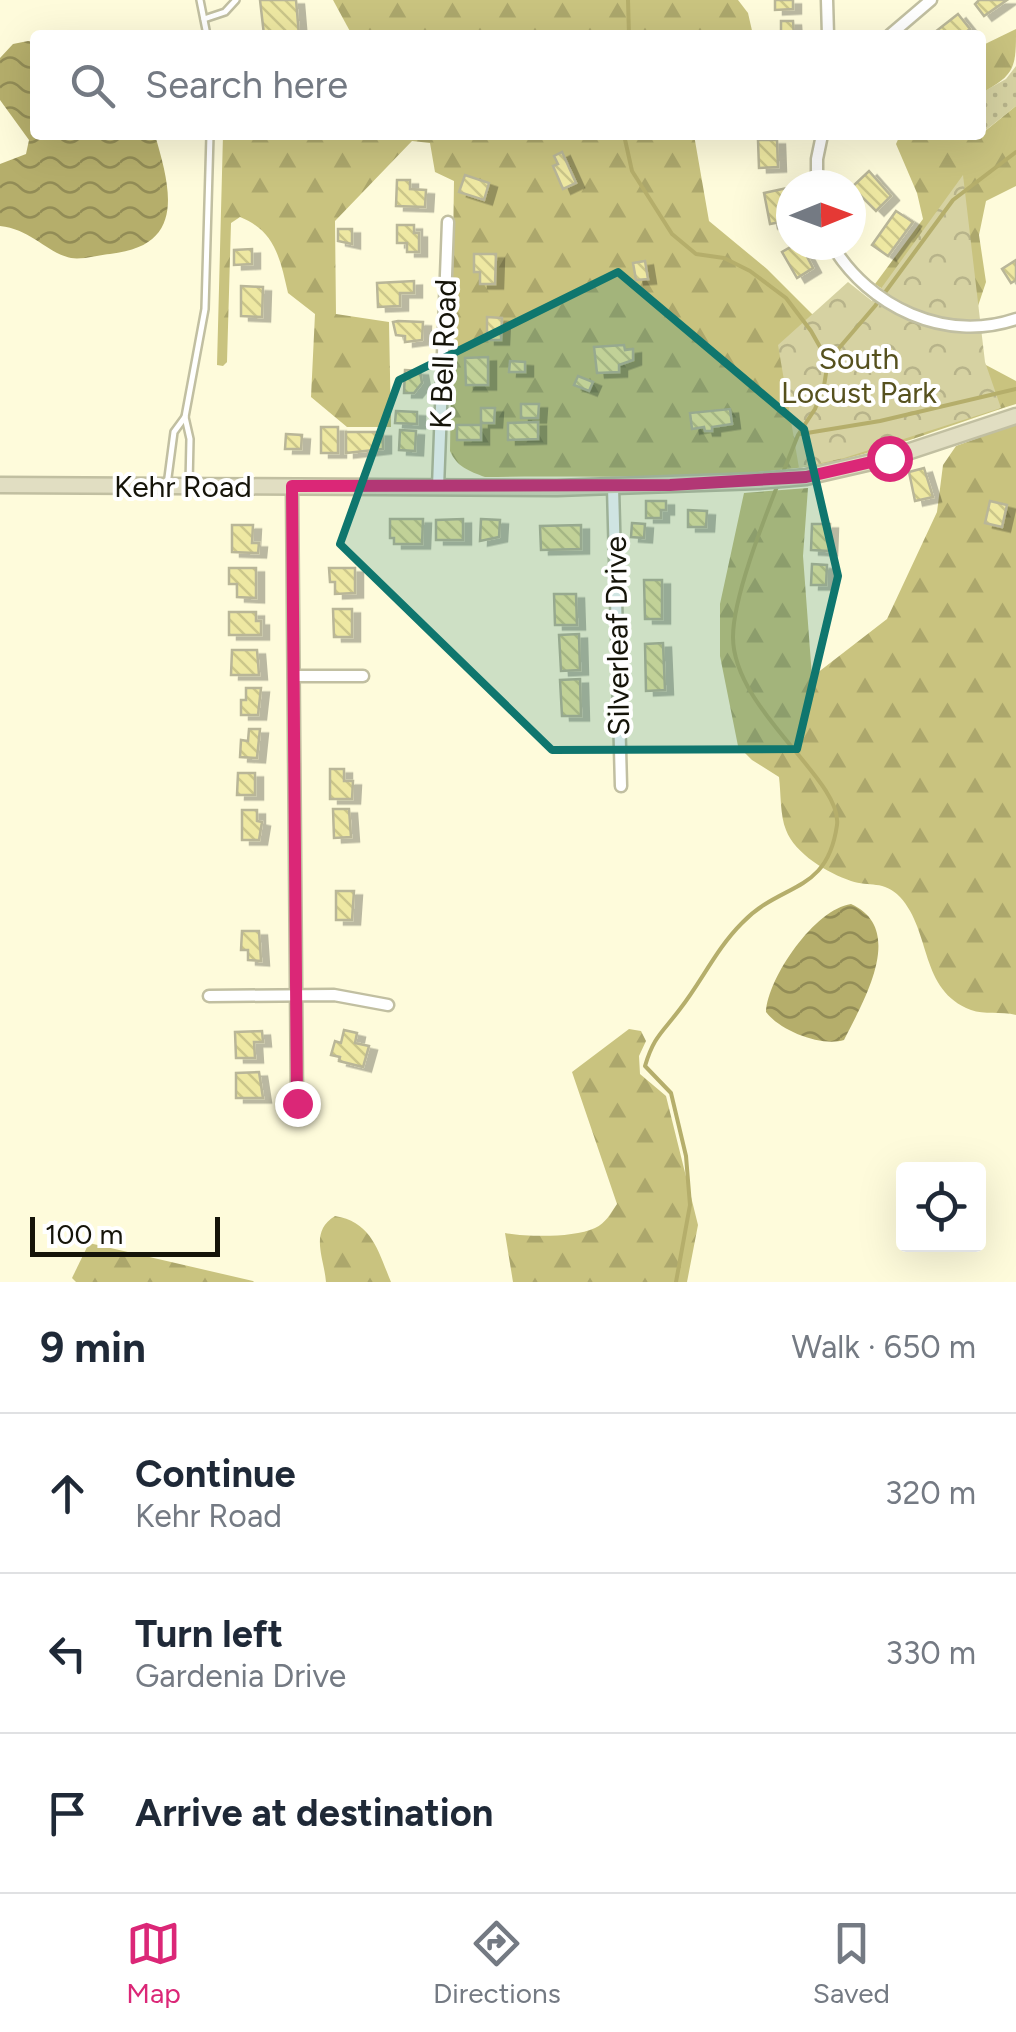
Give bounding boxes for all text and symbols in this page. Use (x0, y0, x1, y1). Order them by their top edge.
search box (30, 30, 986, 140)
icon: search (65, 58, 120, 113)
text: Search here (145, 62, 348, 108)
north arrow (776, 170, 866, 260)
street label: K Bell Road (422, 278, 464, 430)
park label: South Locust Park (781, 340, 937, 411)
route start (867, 436, 913, 482)
street label: Kehr Road (114, 468, 252, 505)
street label: Silverleaf Drive (597, 536, 637, 736)
route end (275, 1081, 321, 1127)
map controls (896, 1162, 986, 1252)
button: locate (896, 1162, 986, 1252)
scale bar (30, 1212, 220, 1256)
text: 100 m (45, 1217, 123, 1251)
text: 9 min (40, 1322, 146, 1373)
text: Walk · 650 m (792, 1328, 976, 1366)
text: Continue (135, 1451, 296, 1497)
icon: ahead (40, 1466, 95, 1521)
text: 320 m (885, 1474, 976, 1512)
text: Kehr Road (135, 1497, 282, 1535)
text: Turn left (135, 1611, 283, 1657)
icon: left (40, 1626, 95, 1681)
text: 330 m (886, 1634, 976, 1672)
text: Gardenia Drive (135, 1657, 346, 1695)
icon: arrive (40, 1786, 95, 1841)
text: Arrive at destination (135, 1790, 493, 1836)
tab: Map (126, 1916, 181, 2010)
tab: Directions (433, 1916, 561, 2010)
tab: Saved (813, 1916, 890, 2010)

